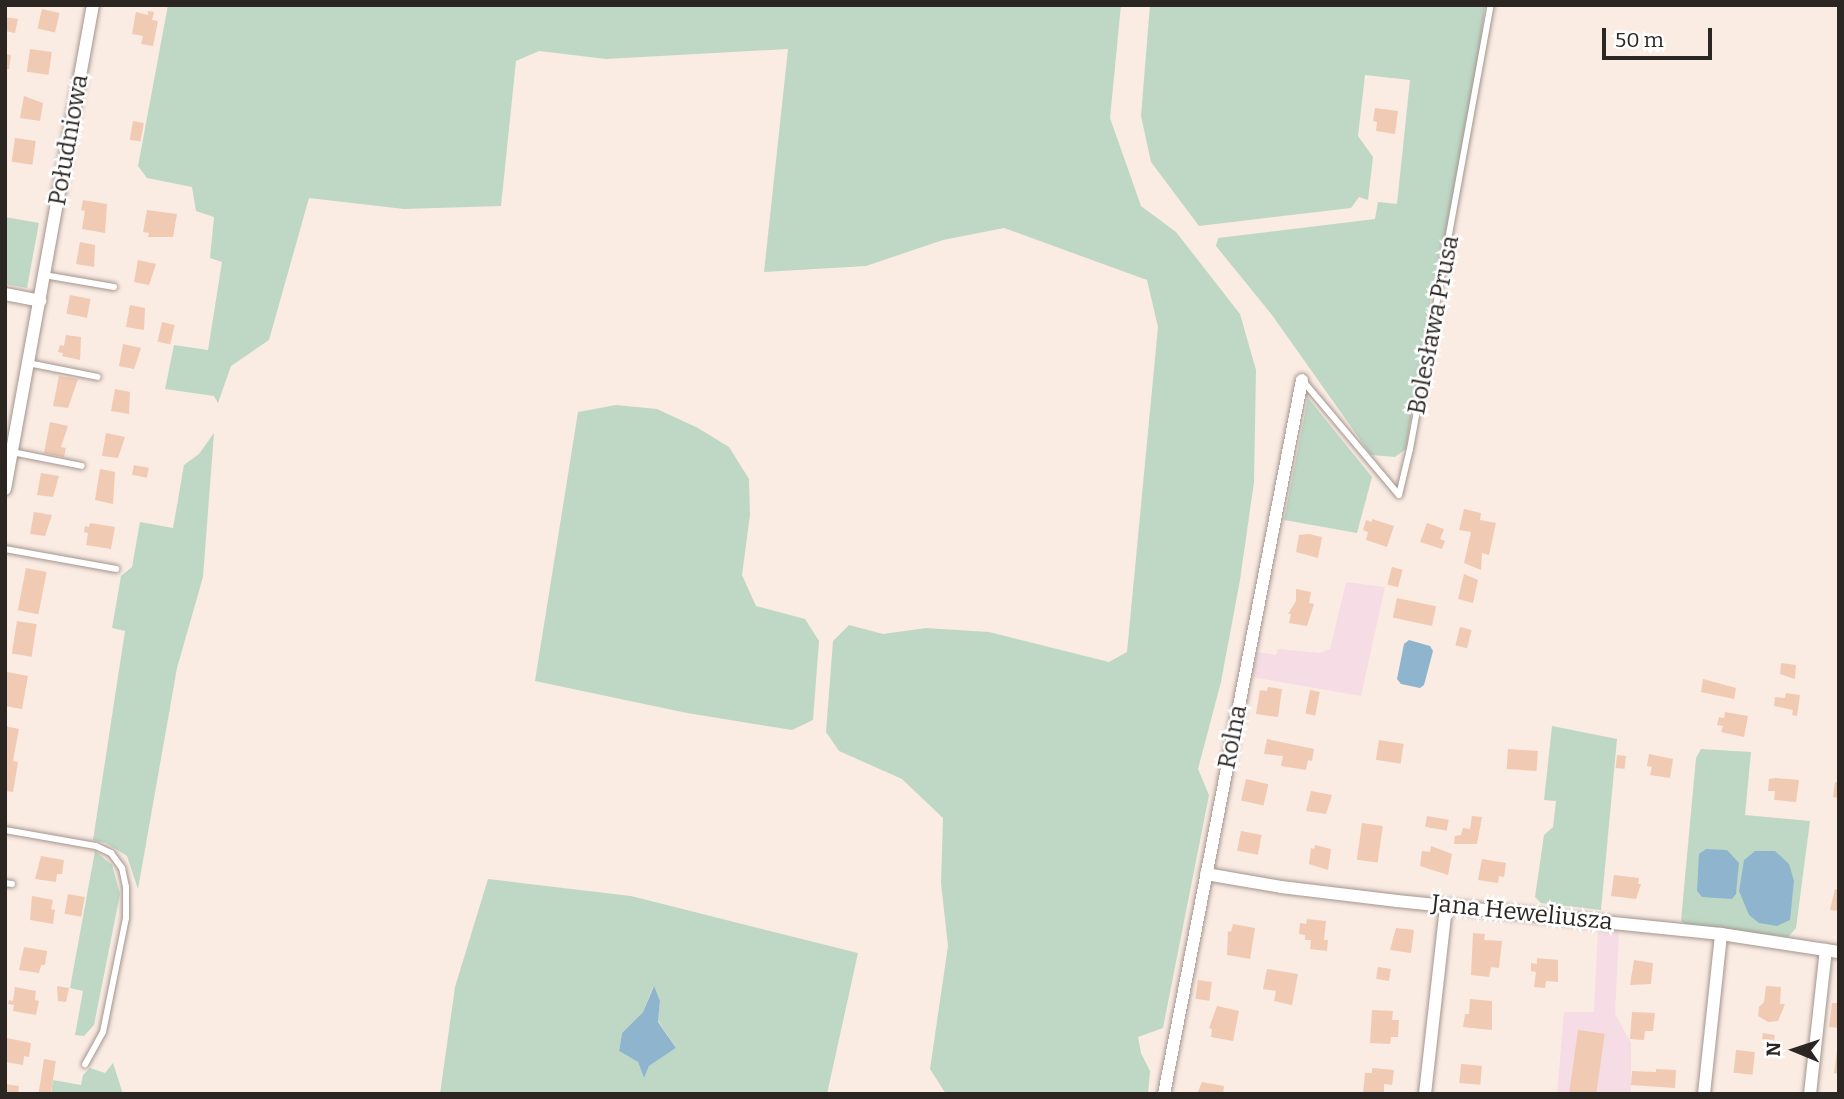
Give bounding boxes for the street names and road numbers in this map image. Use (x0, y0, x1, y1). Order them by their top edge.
street label: Południowa (43, 72, 95, 208)
street label: Bolesława Prusa (1403, 233, 1465, 417)
street label: Rolna (1213, 703, 1253, 771)
street label: Jana Heweliusza (1430, 889, 1614, 937)

